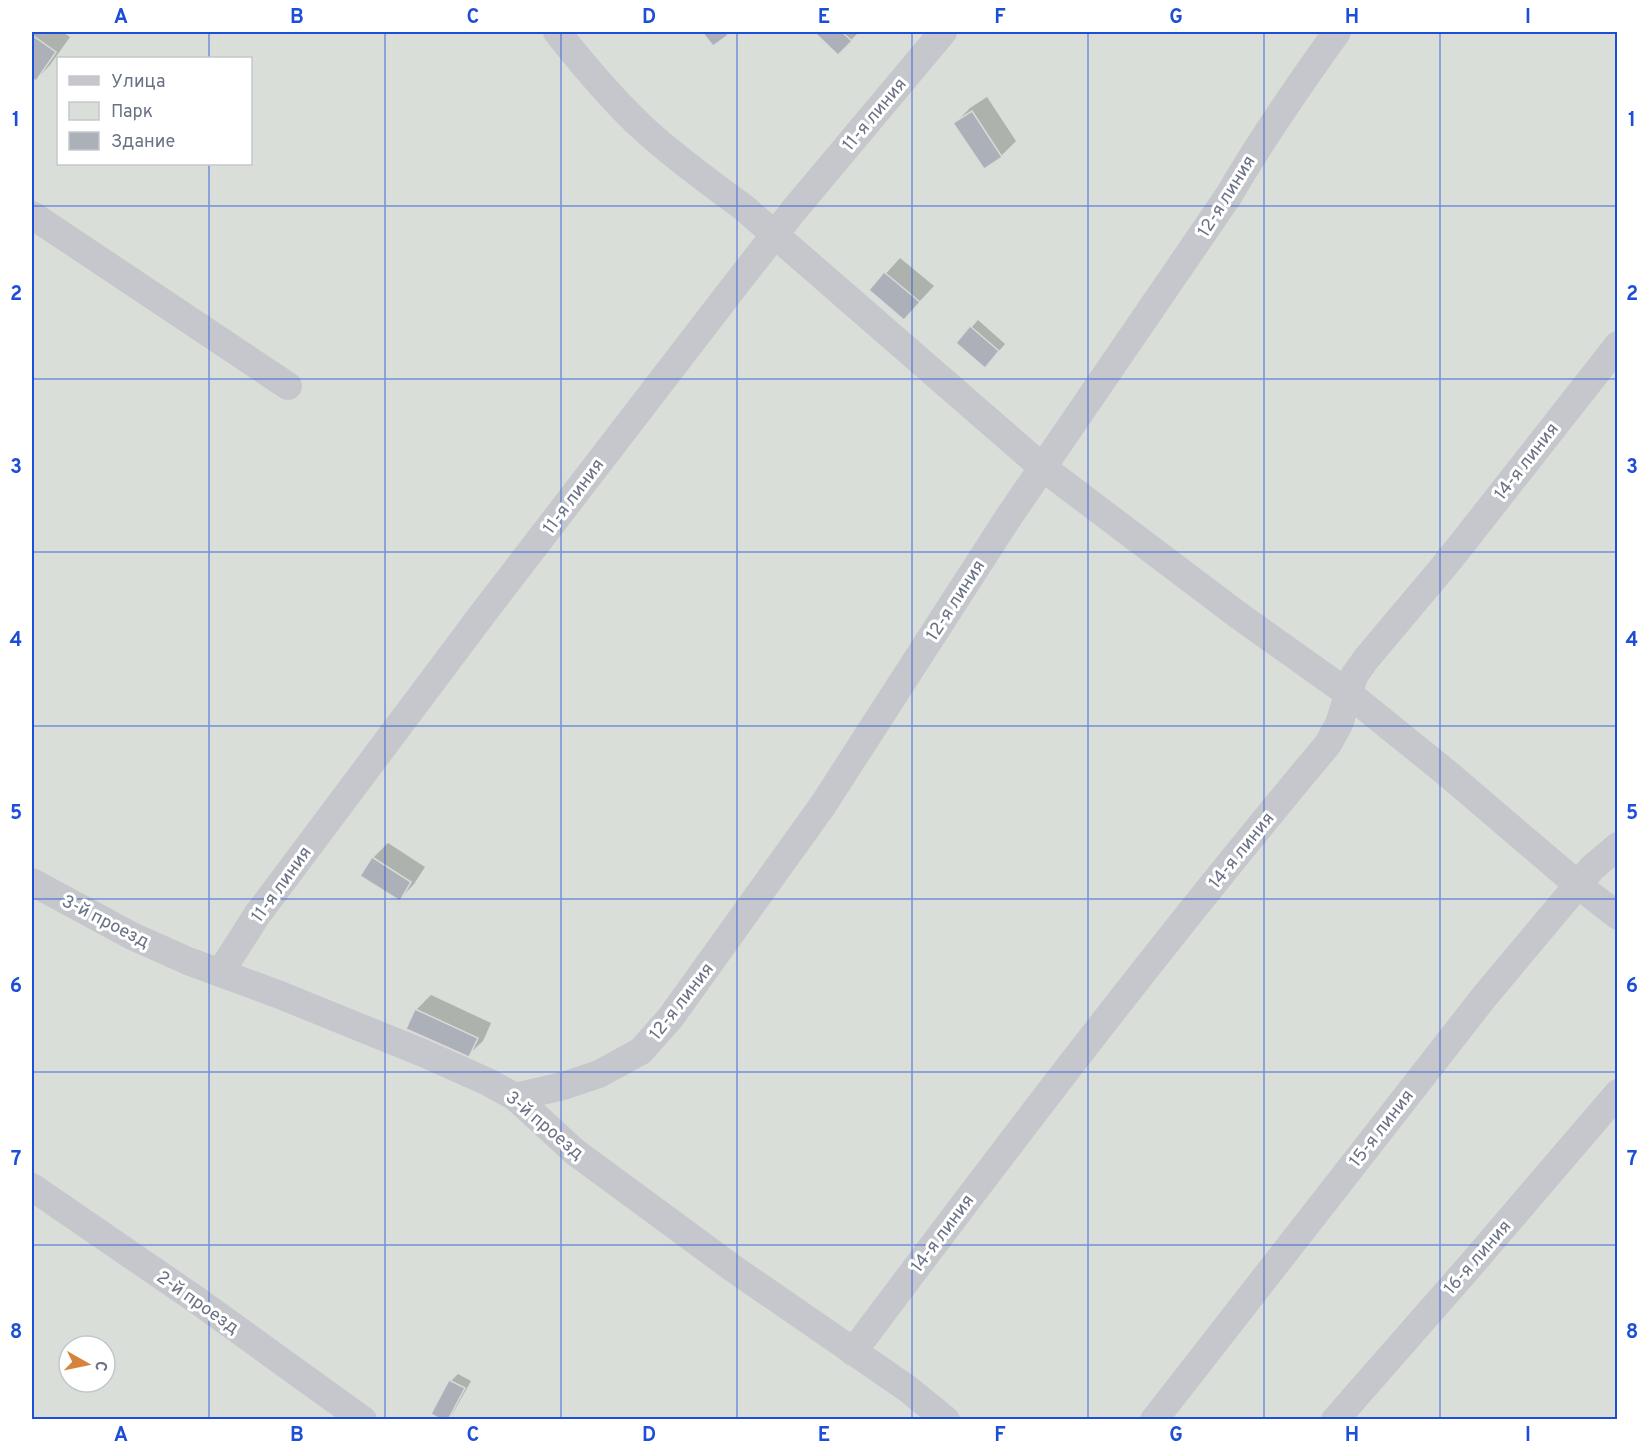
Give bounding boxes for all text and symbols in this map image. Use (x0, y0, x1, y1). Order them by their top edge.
text: A (114, 5, 128, 31)
text: B (290, 5, 304, 31)
text: C (467, 5, 479, 31)
text: D (642, 5, 656, 31)
text: E (818, 5, 830, 31)
text: F (994, 5, 1006, 31)
text: G (1169, 5, 1183, 31)
text: H (1345, 5, 1359, 31)
text: I (1525, 5, 1531, 31)
legend (57, 57, 252, 165)
text: Улица (111, 71, 165, 94)
street label: 11-я линия (838, 74, 912, 156)
text: Парк (111, 101, 153, 124)
text: 1 (12, 108, 20, 134)
text: 1 (1628, 108, 1636, 134)
text: Здание (111, 131, 175, 154)
street label: 12-я линия (1193, 152, 1261, 242)
text: 2 (10, 282, 22, 308)
text: 2 (1626, 282, 1638, 308)
street label: 14-я линия (1490, 419, 1565, 505)
text: 3 (10, 455, 22, 481)
street label: 11-я линия (538, 455, 610, 539)
text: 3 (1626, 455, 1638, 481)
street label: 12-я линия (922, 556, 991, 646)
text: 4 (10, 628, 22, 654)
text: 4 (1626, 628, 1638, 654)
text: 5 (10, 801, 22, 827)
text: 5 (1626, 801, 1638, 827)
street label: 14-я линия (1204, 808, 1280, 894)
street label: 11-я линия (247, 842, 318, 927)
street label: 3-й проезд (58, 890, 153, 954)
street label: 12-я линия (645, 959, 720, 1045)
text: 6 (10, 974, 22, 1000)
text: 6 (1626, 974, 1638, 1000)
street label: 15-я линия (1345, 1086, 1420, 1172)
street label: 3-й проезд (500, 1087, 588, 1166)
text: 7 (11, 1147, 21, 1173)
text: 7 (1627, 1147, 1637, 1173)
street label: 14-я линия (906, 1190, 980, 1278)
street label: 16-я линия (1439, 1216, 1517, 1300)
street label: 2-й проезд (151, 1266, 243, 1340)
text: 8 (10, 1320, 22, 1346)
text: 8 (1626, 1320, 1638, 1346)
north arrow (57, 1334, 117, 1394)
text: С (89, 1359, 111, 1373)
text: A (114, 1423, 128, 1449)
text: B (290, 1423, 304, 1449)
text: C (467, 1423, 479, 1449)
text: D (642, 1423, 656, 1449)
text: E (818, 1423, 830, 1449)
text: F (994, 1423, 1006, 1449)
text: G (1169, 1423, 1183, 1449)
text: H (1345, 1423, 1359, 1449)
text: I (1525, 1423, 1531, 1449)

